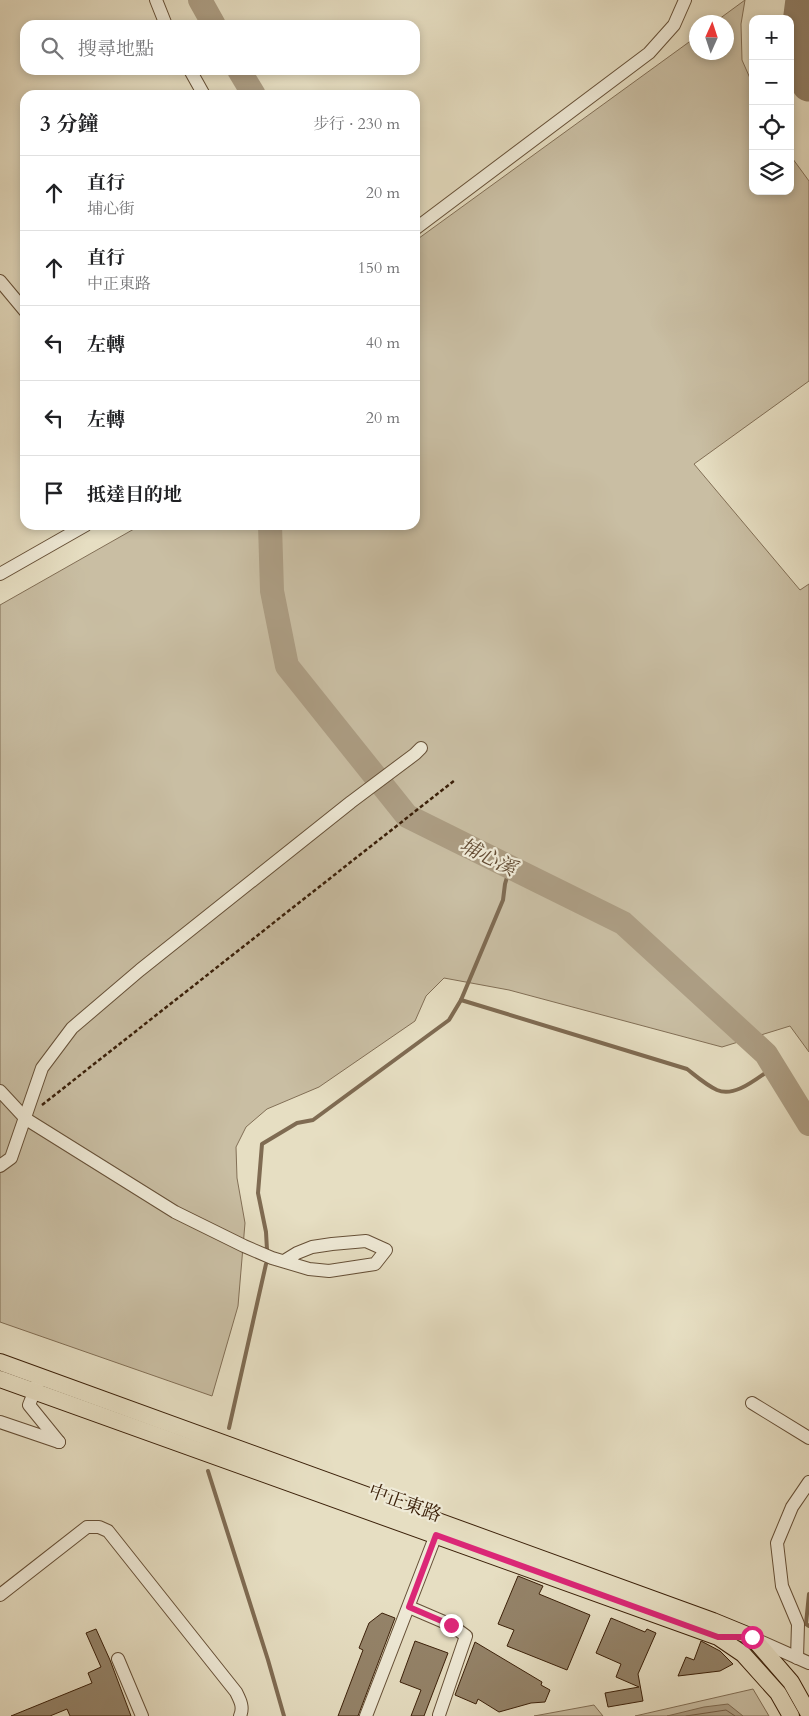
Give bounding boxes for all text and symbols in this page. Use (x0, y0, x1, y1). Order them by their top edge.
north arrow (689, 15, 734, 60)
map controls (749, 15, 794, 195)
button: + (749, 15, 794, 60)
search box (20, 20, 420, 75)
icon: search (38, 34, 66, 62)
text: 搜尋地點 (78, 36, 154, 62)
button: − (749, 60, 794, 105)
button: locate (749, 105, 794, 150)
text: 3 分鐘 (40, 110, 98, 139)
text: 步行 · 230 m (313, 113, 400, 135)
button: layers (749, 150, 794, 195)
text: 直行 (87, 170, 125, 196)
icon: ahead (40, 179, 68, 207)
text: 20 m (366, 182, 400, 204)
text: 埔心街 (87, 198, 135, 220)
text: 直行 (87, 245, 125, 271)
icon: ahead (40, 254, 68, 282)
text: 150 m (358, 257, 400, 279)
text: 中正東路 (87, 273, 151, 295)
icon: left (40, 329, 68, 357)
text: 左轉 (87, 332, 125, 358)
text: 40 m (366, 332, 400, 354)
icon: left (40, 404, 68, 432)
text: 左轉 (87, 407, 125, 433)
text: 20 m (366, 407, 400, 429)
icon: arrive (40, 479, 68, 507)
text: 抵達目的地 (87, 482, 182, 508)
water label: 埔心溪 (455, 832, 523, 883)
street label: 中正東路 (365, 1478, 445, 1528)
route end (440, 1614, 463, 1637)
route start (741, 1626, 764, 1649)

